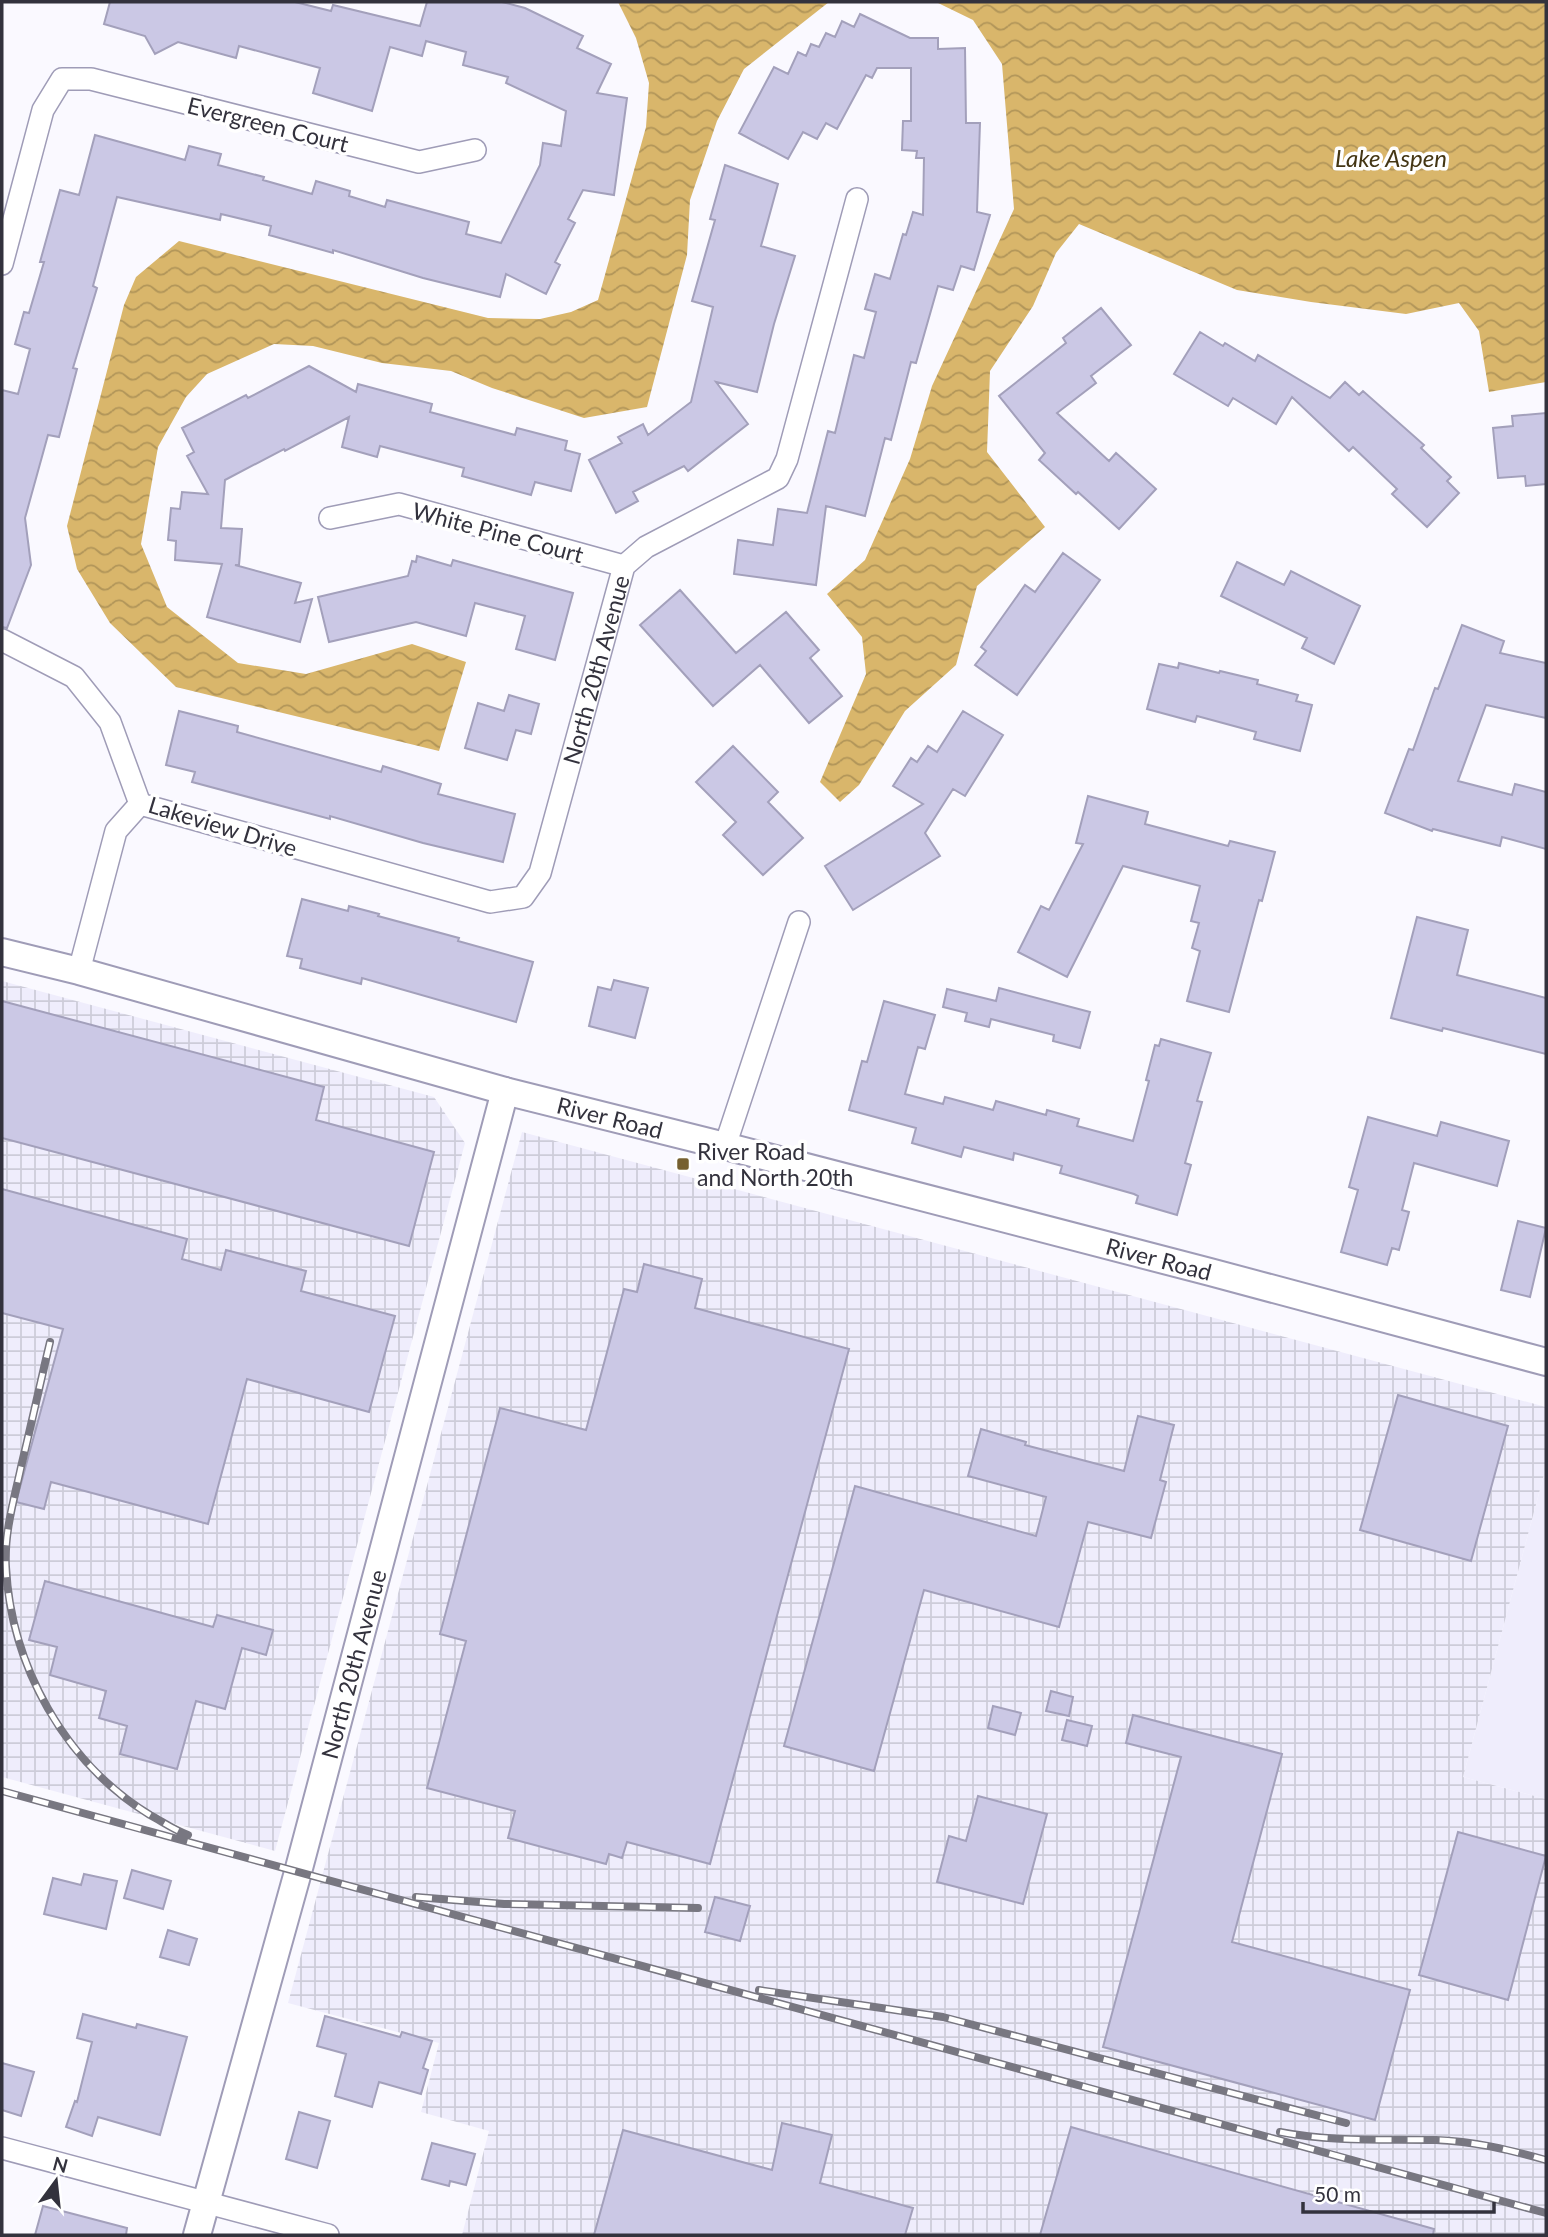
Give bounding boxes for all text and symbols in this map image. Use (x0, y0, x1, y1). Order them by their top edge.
street label: Evergreen Court (185, 90, 352, 158)
water label: Lake Aspen (1335, 143, 1447, 172)
street label: White Pine Court (409, 496, 587, 568)
street label: North 20th Avenue (556, 572, 635, 767)
street label: Lakeview Drive (145, 790, 301, 862)
street label: River Road (554, 1091, 666, 1144)
place label: River Road and North 20th (697, 1137, 853, 1191)
marker: River Road and North 20th (675, 1156, 691, 1172)
street label: River Road (1103, 1232, 1215, 1286)
street label: North 20th Avenue (315, 1566, 392, 1762)
north arrow (21, 2146, 91, 2216)
text: N (50, 2151, 71, 2177)
scale bar (1303, 2170, 1494, 2214)
text: 50 m (1314, 2181, 1361, 2206)

